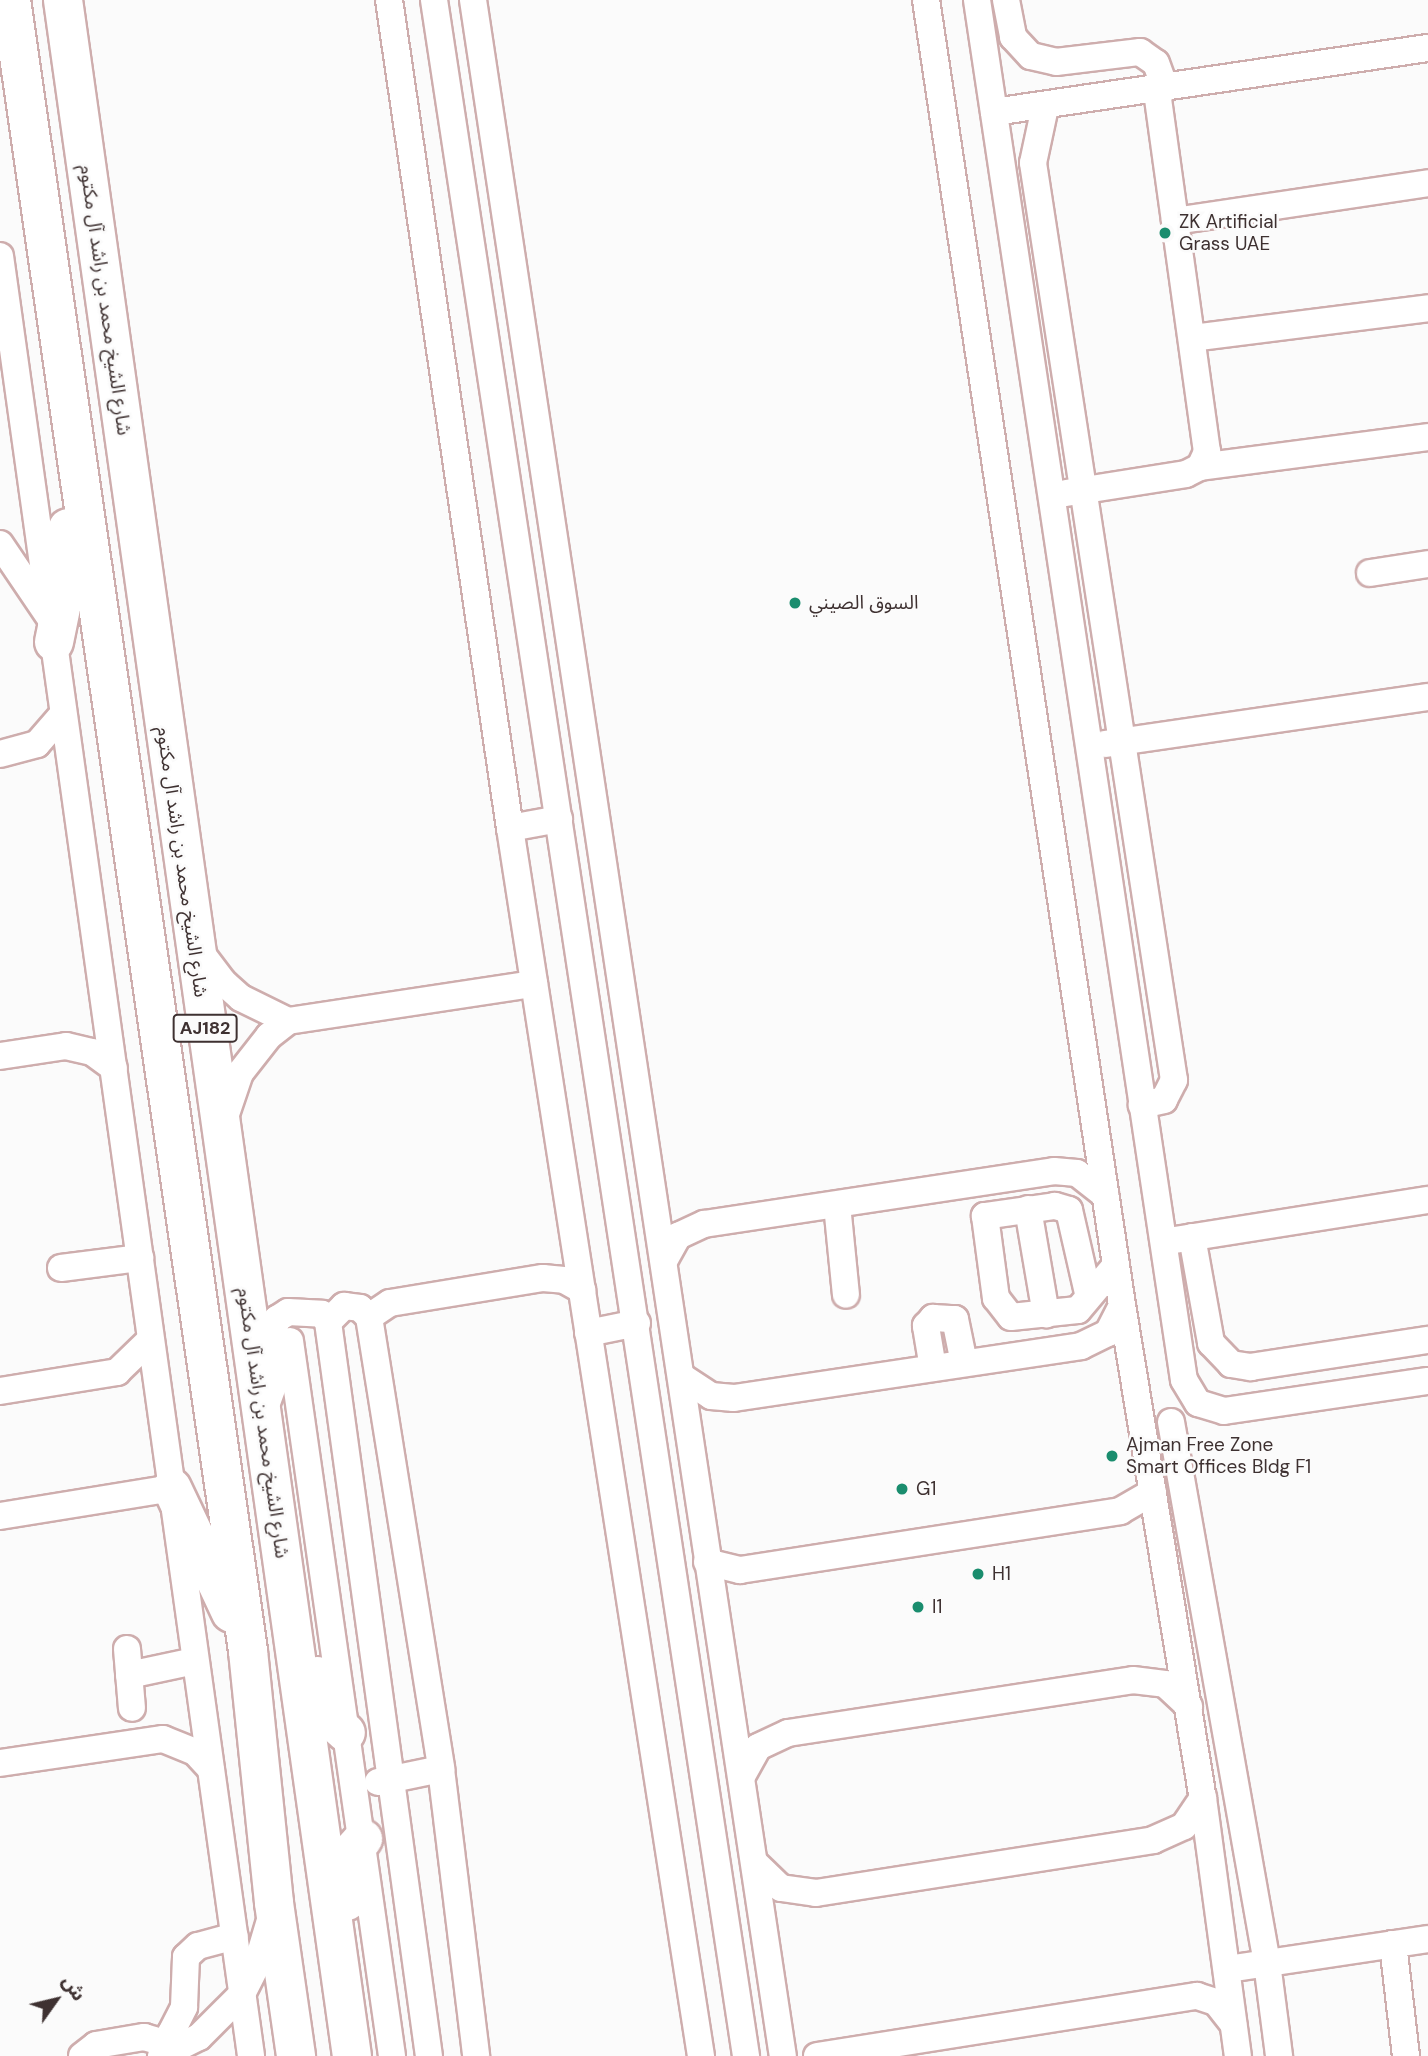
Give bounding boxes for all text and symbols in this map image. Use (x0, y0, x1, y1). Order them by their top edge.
street label: شارع الشيخ محمد بن راشد آل مكتوم (75, 163, 135, 437)
place label: ZK Artificial Grass UAE (1179, 211, 1278, 255)
marker: ZK Artificial Grass UAE (1157, 225, 1173, 241)
place label: السوق الصيني (809, 592, 918, 614)
marker: السوق الصيني (787, 595, 803, 611)
street label: شارع الشيخ محمد بن راشد آل مكتوم (152, 725, 212, 999)
road number: AJ182 (172, 1014, 238, 1042)
street label: شارع الشيخ محمد بن راشد آل مكتوم (233, 1286, 293, 1560)
place label: Ajman Free Zone Smart Offices Bldg F1 (1126, 1434, 1311, 1478)
marker: Ajman Free Zone Smart Offices Bldg F1 (1104, 1448, 1120, 1464)
place label: G1 (916, 1478, 936, 1500)
marker: G1 (894, 1481, 910, 1497)
place label: H1 (992, 1563, 1011, 1585)
marker: H1 (970, 1566, 986, 1582)
place label: I1 (932, 1596, 942, 1618)
marker: I1 (910, 1599, 926, 1615)
north arrow (21, 1965, 91, 2035)
text: ش (56, 1970, 91, 2006)

